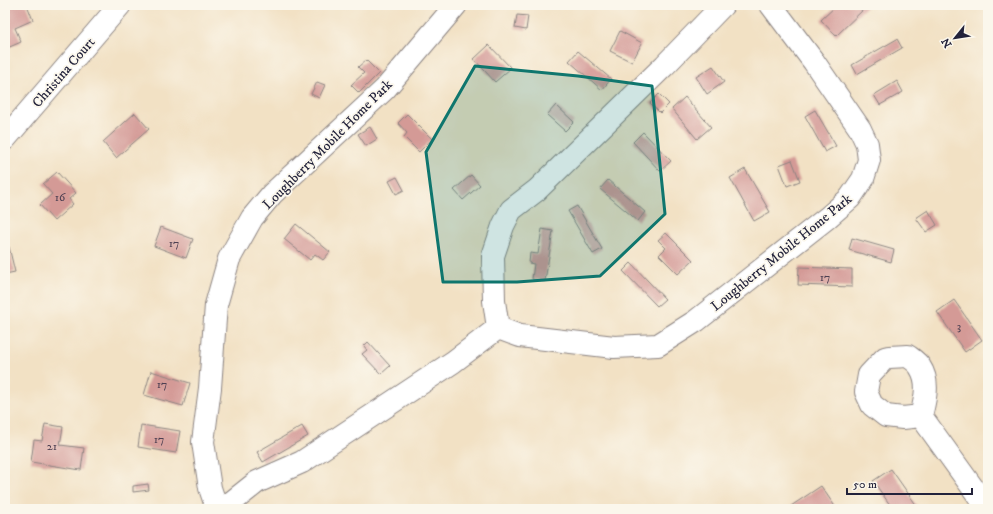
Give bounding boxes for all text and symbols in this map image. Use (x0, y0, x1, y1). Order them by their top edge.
north arrow (935, 18, 975, 58)
street label: Christina Court (28, 34, 99, 111)
text: N (939, 35, 956, 50)
street label: Loughberry Mobile Home Park (259, 76, 397, 213)
house number: 16 (55, 190, 66, 205)
street label: Loughberry Mobile Home Park (707, 190, 856, 315)
house number: 17 (169, 236, 179, 251)
house number: 17 (820, 270, 830, 285)
house number: 3 (957, 319, 961, 334)
house number: 17 (157, 377, 167, 392)
house number: 17 (154, 432, 164, 447)
house number: 21 (47, 439, 57, 454)
scale bar (847, 470, 972, 496)
text: 50 m (853, 477, 877, 492)

